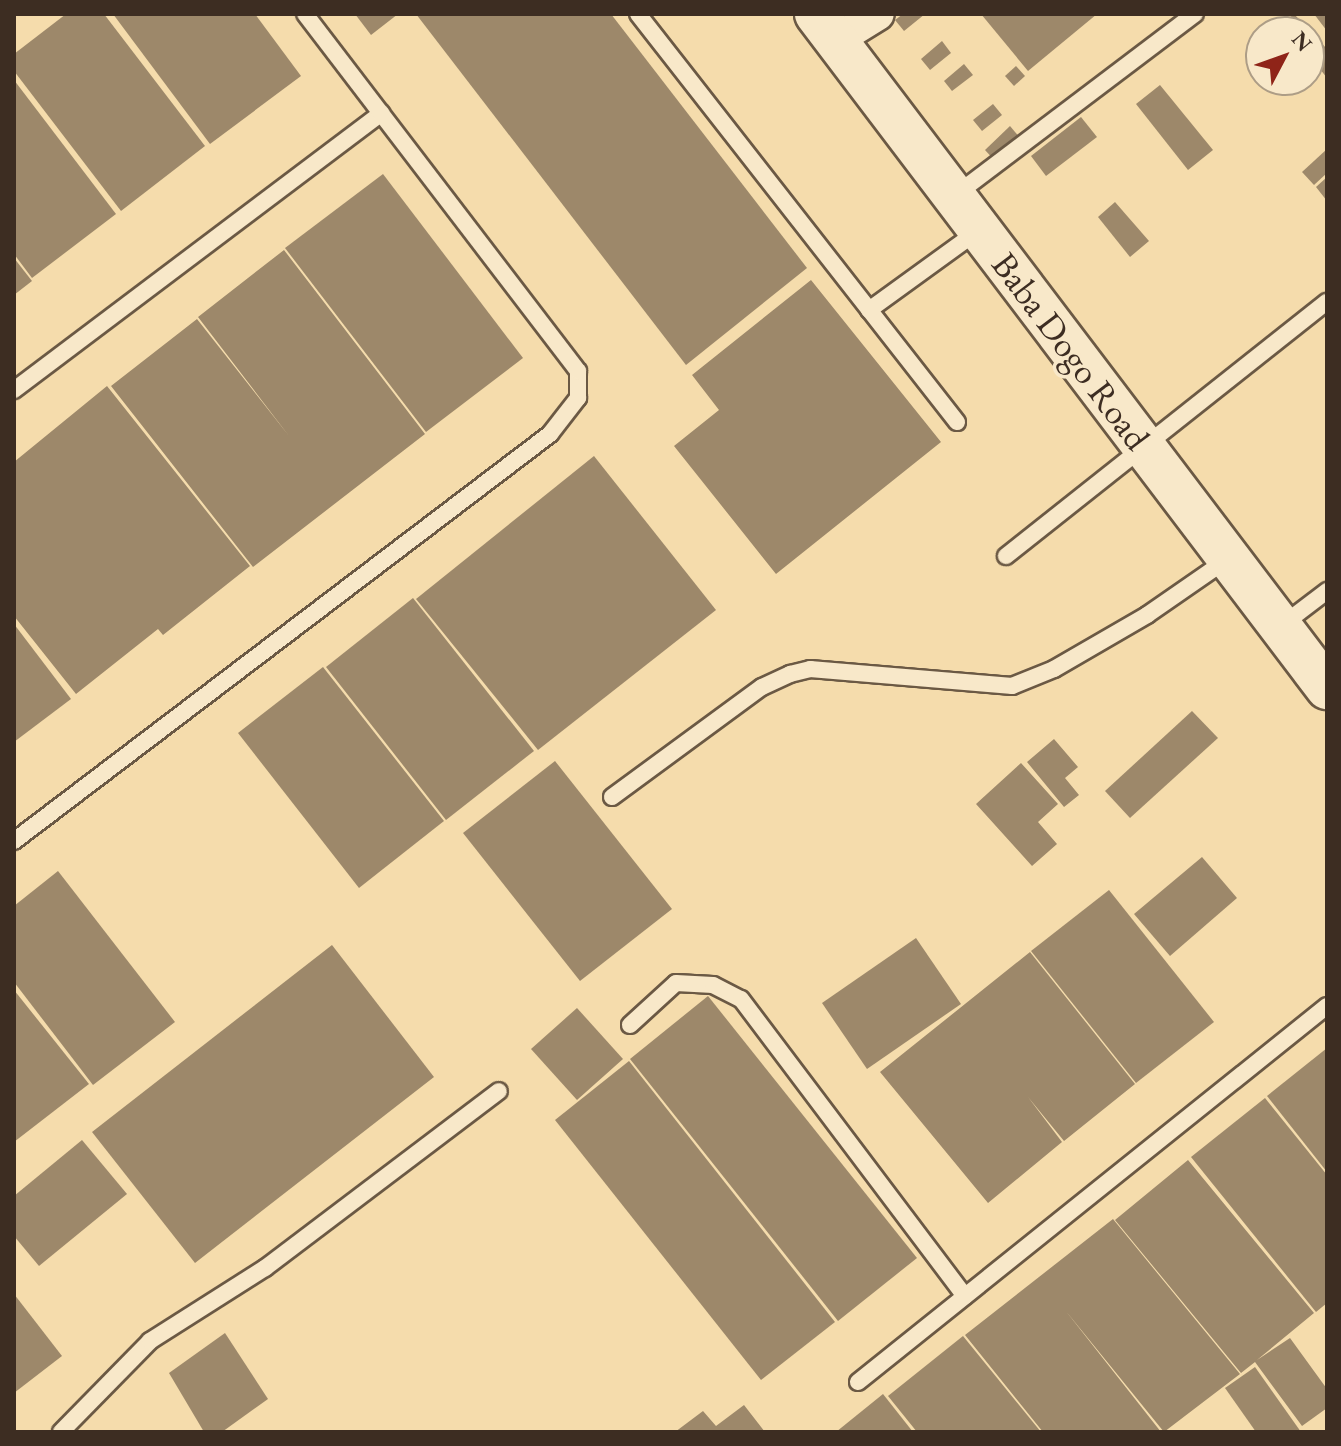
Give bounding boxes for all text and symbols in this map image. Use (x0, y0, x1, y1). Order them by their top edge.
north arrow (1245, 16, 1325, 96)
text: N (1285, 25, 1319, 57)
street label: Baba Dogo Road (983, 244, 1159, 458)

